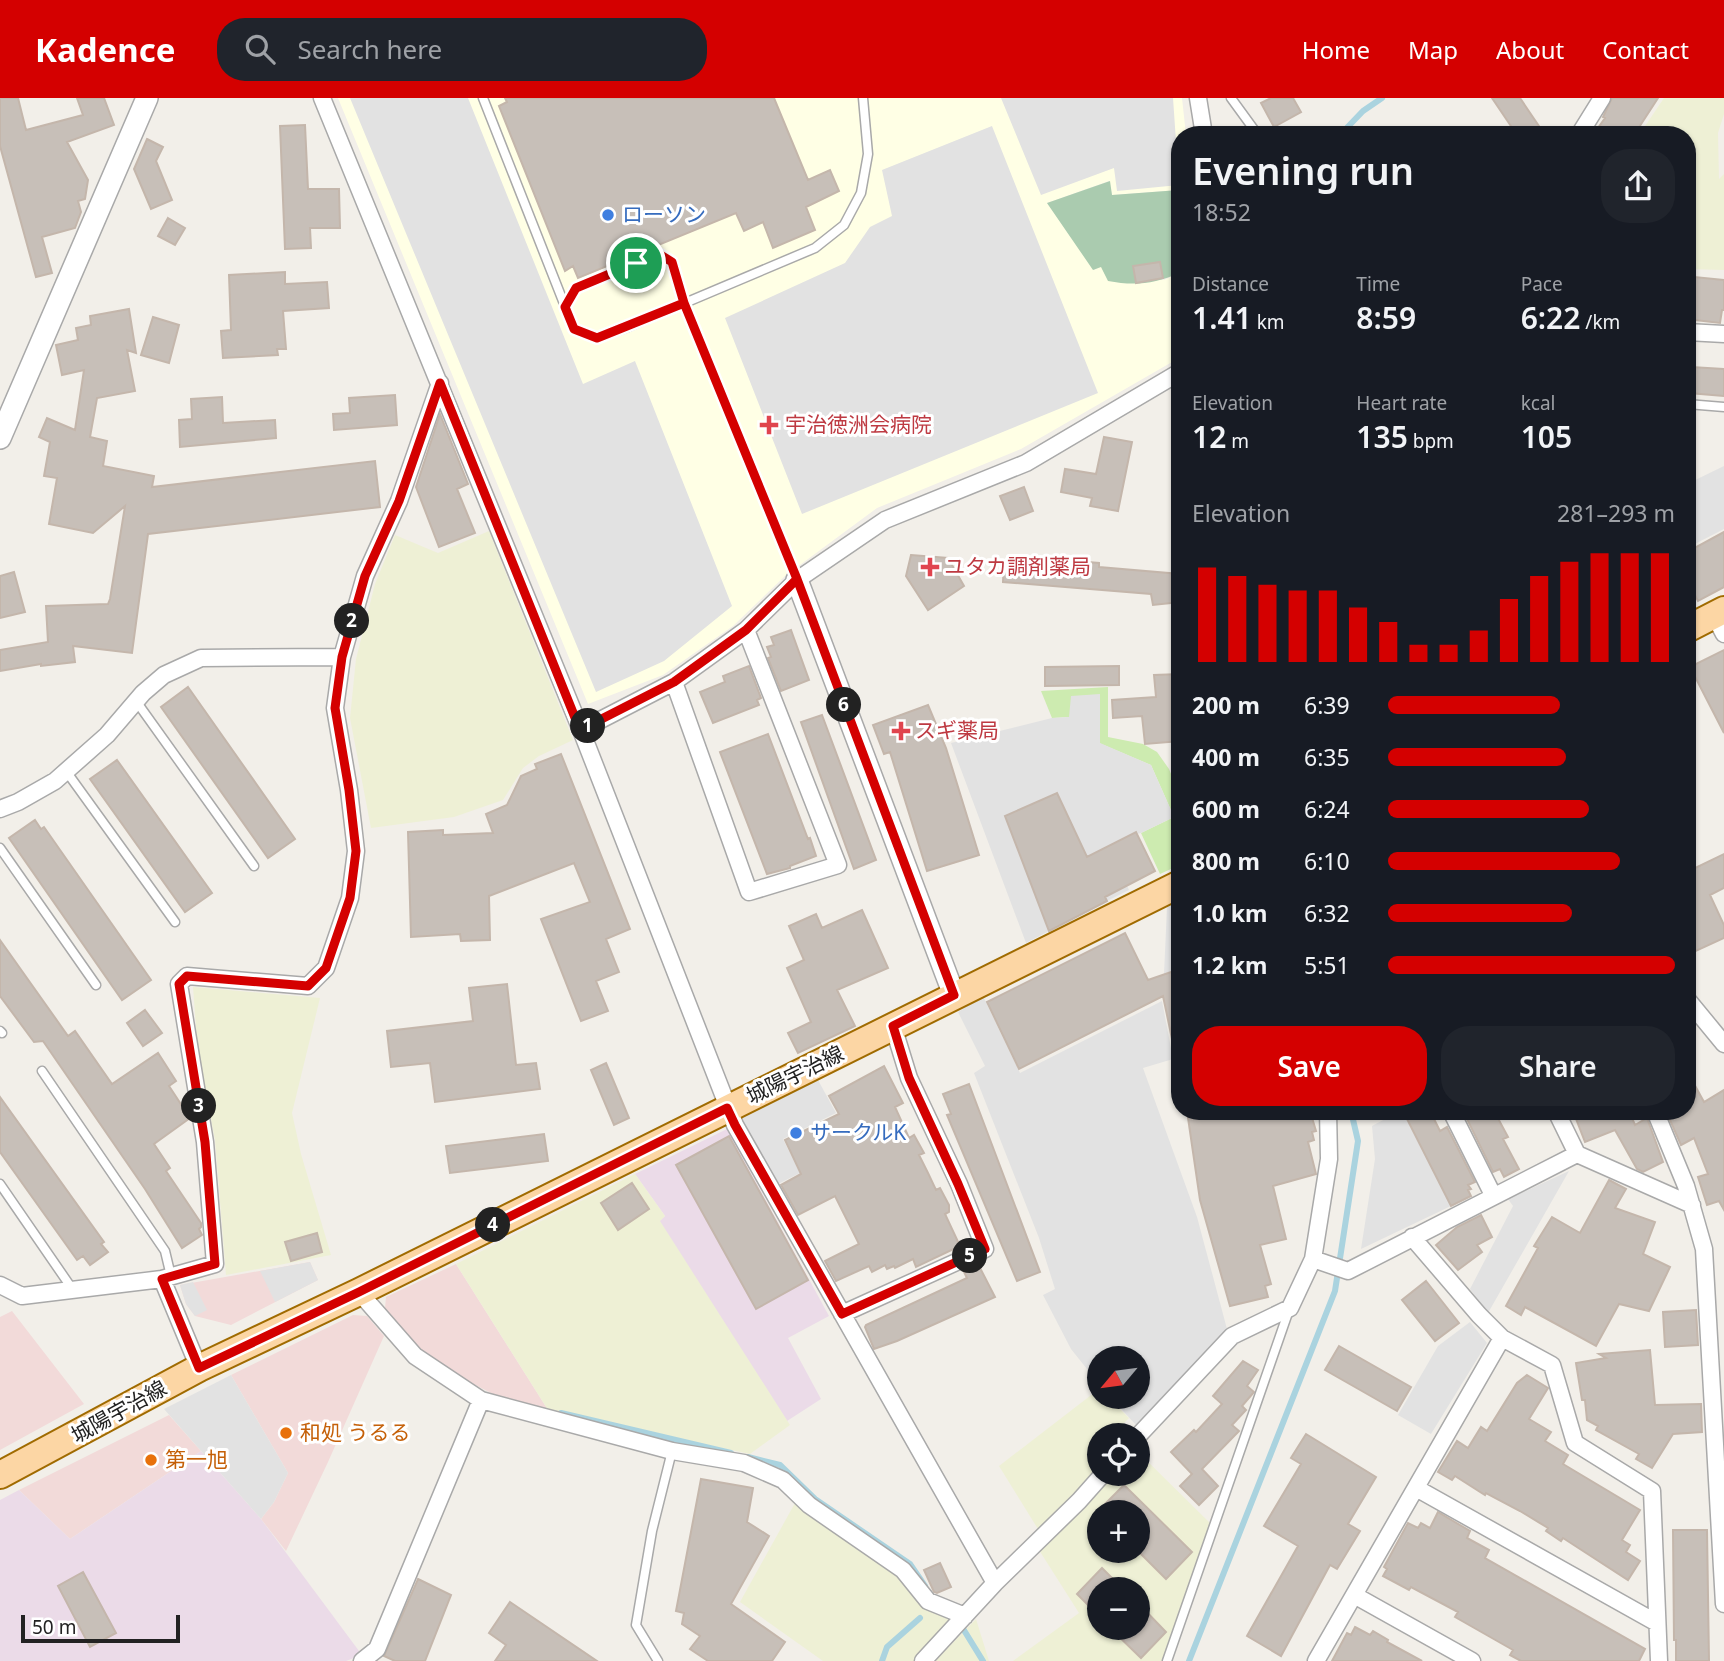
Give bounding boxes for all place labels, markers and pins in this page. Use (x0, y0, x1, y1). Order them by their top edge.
place label: ローソン (622, 200, 706, 228)
marker: ローソン (600, 207, 616, 223)
pin (606, 233, 666, 293)
place label: 宇治徳洲会病院 (785, 410, 932, 438)
marker: 宇治徳洲会病院 (759, 415, 779, 435)
place label: ユタカ調剤薬局 (944, 552, 1091, 580)
marker: ユタカ調剤薬局 (922, 559, 938, 575)
pin: 2 (334, 603, 370, 638)
pin: 6 (826, 688, 862, 722)
pin: 1 (570, 708, 606, 744)
place label: スギ薬局 (915, 716, 999, 744)
marker: スギ薬局 (893, 723, 909, 739)
pin: 3 (182, 1088, 216, 1124)
place label: サークルK (810, 1118, 906, 1146)
marker: サークルK (788, 1125, 804, 1141)
pin: 4 (476, 1208, 510, 1242)
pin: 5 (953, 1238, 988, 1274)
place label: 和処 うるる (300, 1418, 410, 1446)
marker: 和処 うるる (278, 1425, 294, 1441)
place label: 第一旭 (165, 1445, 228, 1473)
marker: 第一旭 (143, 1452, 159, 1468)

